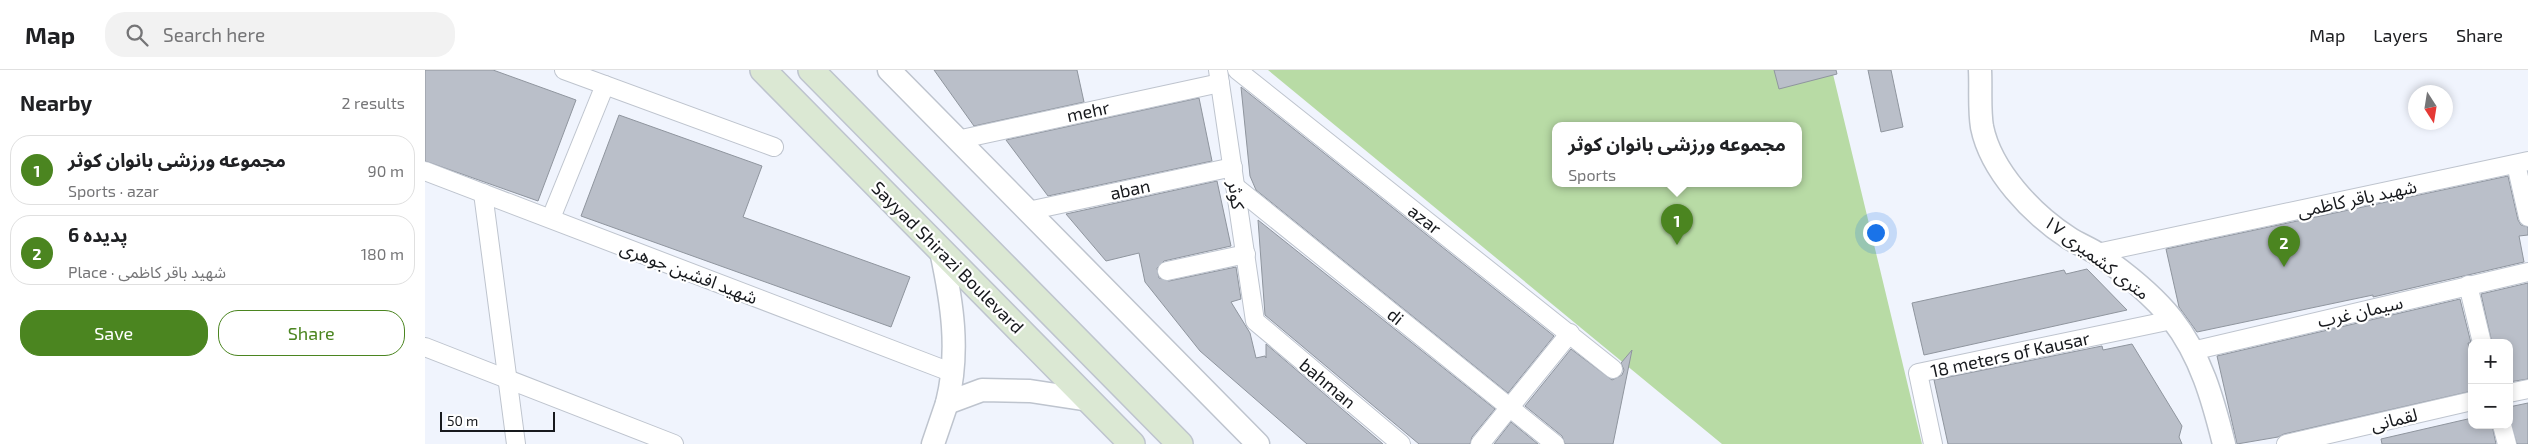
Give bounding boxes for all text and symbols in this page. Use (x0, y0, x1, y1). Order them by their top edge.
search box (105, 12, 455, 57)
text: Map (25, 20, 75, 49)
icon: search (123, 21, 151, 49)
text: Search here (163, 23, 265, 46)
text: Map (2309, 24, 2345, 46)
text: Layers (2373, 24, 2428, 46)
text: Share (2456, 24, 2503, 46)
north arrow (2408, 85, 2453, 130)
text: Nearby (20, 90, 92, 115)
text: 2 results (342, 93, 405, 112)
street label: mehr (1065, 96, 1111, 126)
popup (1552, 122, 1802, 187)
text: مجموعه ورزشی بانوان کوثر (1568, 132, 1786, 155)
text: مجموعه ورزشی بانوان کوثر (68, 148, 286, 171)
text: 1 (34, 161, 40, 180)
text: 90 m (368, 161, 404, 180)
text: Sports (1568, 165, 1616, 184)
street label: aban (1108, 174, 1152, 204)
street label: شهید باقر کاظمی (2295, 175, 2419, 222)
street label: Sayyad Shirazi Boulevard (867, 176, 1029, 338)
street label: کوثر (1223, 178, 1250, 211)
text: Sports · azar (68, 181, 159, 200)
street label: azar (1404, 199, 1446, 239)
pin: 1 (1661, 204, 1693, 245)
street label: ۱۷ متری کشمیری (2039, 210, 2154, 305)
your location (1863, 220, 1889, 246)
text: پدیده 6 (68, 223, 128, 246)
pin: 2 (2268, 226, 2300, 267)
street label: شهید افشین جوهری (617, 236, 761, 309)
text: 2 (32, 244, 42, 263)
text: 180 m (361, 244, 404, 263)
text: Place · شهید باقر کاظمی (68, 262, 226, 281)
street label: سیمان غرب (2315, 291, 2405, 332)
street label: di (1383, 303, 1409, 329)
button: Save (20, 310, 208, 356)
button: Share (218, 310, 405, 356)
street label: 18 meters of Kausar (1928, 326, 2092, 382)
map controls (2468, 339, 2513, 429)
button: + (2468, 339, 2513, 384)
street label: bahman (1295, 353, 1361, 413)
button: − (2468, 384, 2513, 429)
street label: لقمانی (2368, 403, 2420, 436)
scale bar (440, 409, 555, 432)
text: 50 m (447, 412, 478, 429)

